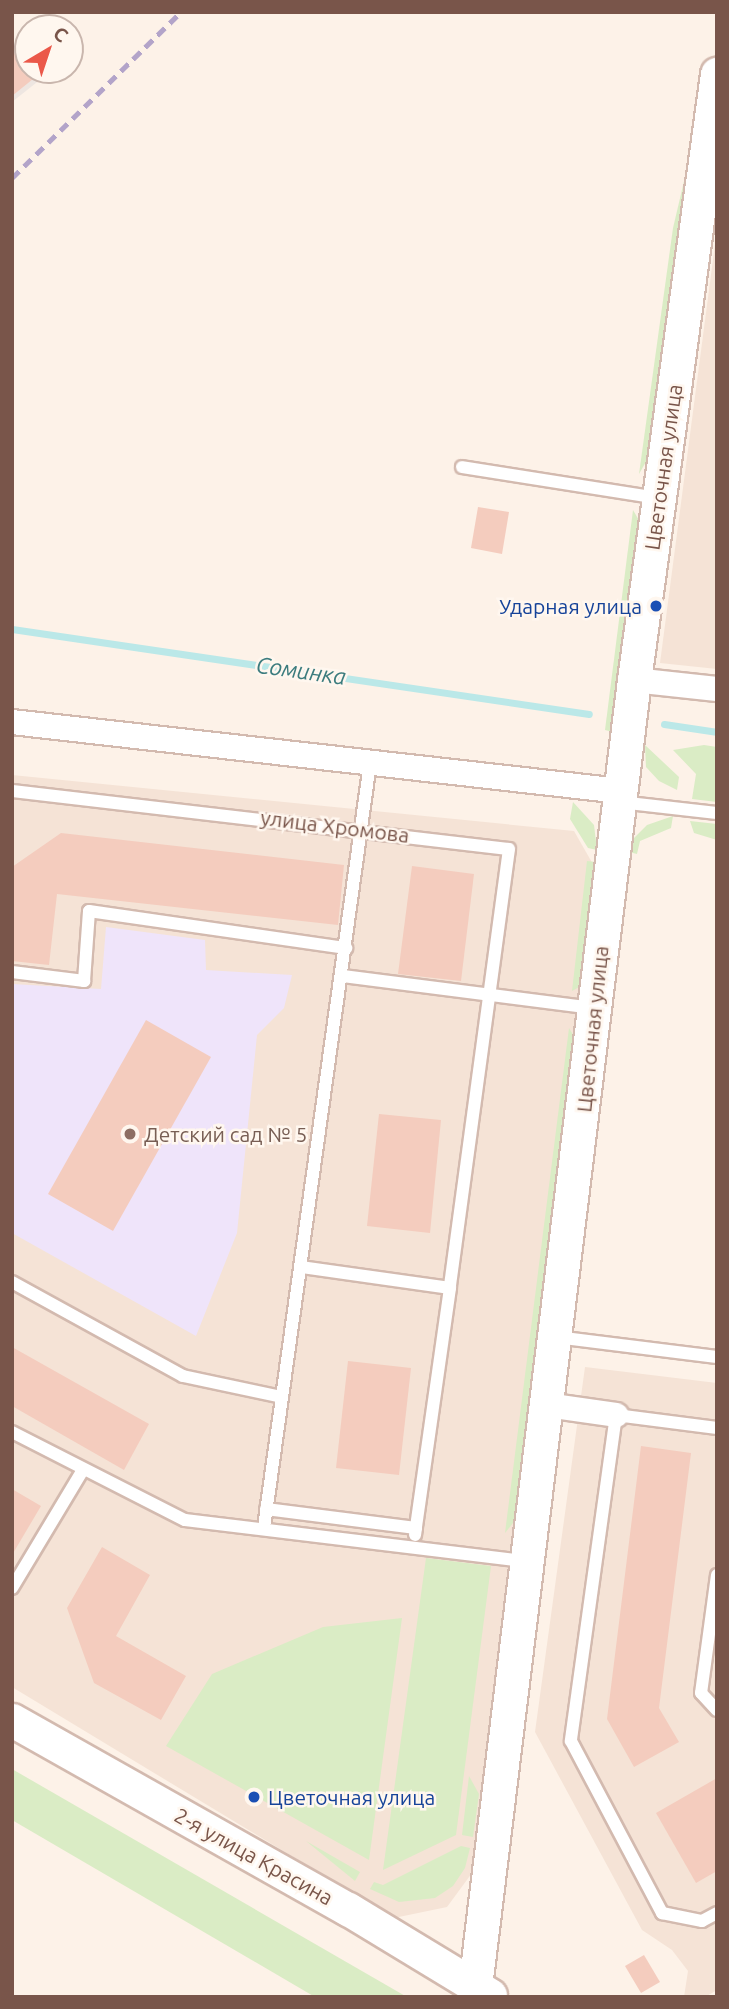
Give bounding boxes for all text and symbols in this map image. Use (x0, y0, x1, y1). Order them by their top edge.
north arrow (14, 14, 84, 84)
text: С (49, 22, 73, 47)
street label: Цветочная улица (639, 382, 687, 552)
place label: Ударная улица (499, 593, 642, 619)
marker: Ударная улица (648, 598, 664, 614)
water label: Соминка (254, 651, 348, 691)
street label: улица Хромова (259, 804, 411, 848)
street label: Цветочная улица (571, 945, 613, 1113)
place label: Детский сад № 5 (144, 1121, 307, 1147)
marker: Детский сад № 5 (122, 1126, 138, 1142)
place label: Цветочная улица (268, 1784, 435, 1810)
marker: Цветочная улица (246, 1789, 262, 1805)
street label: 2-я улица Красина (170, 1802, 338, 1910)

